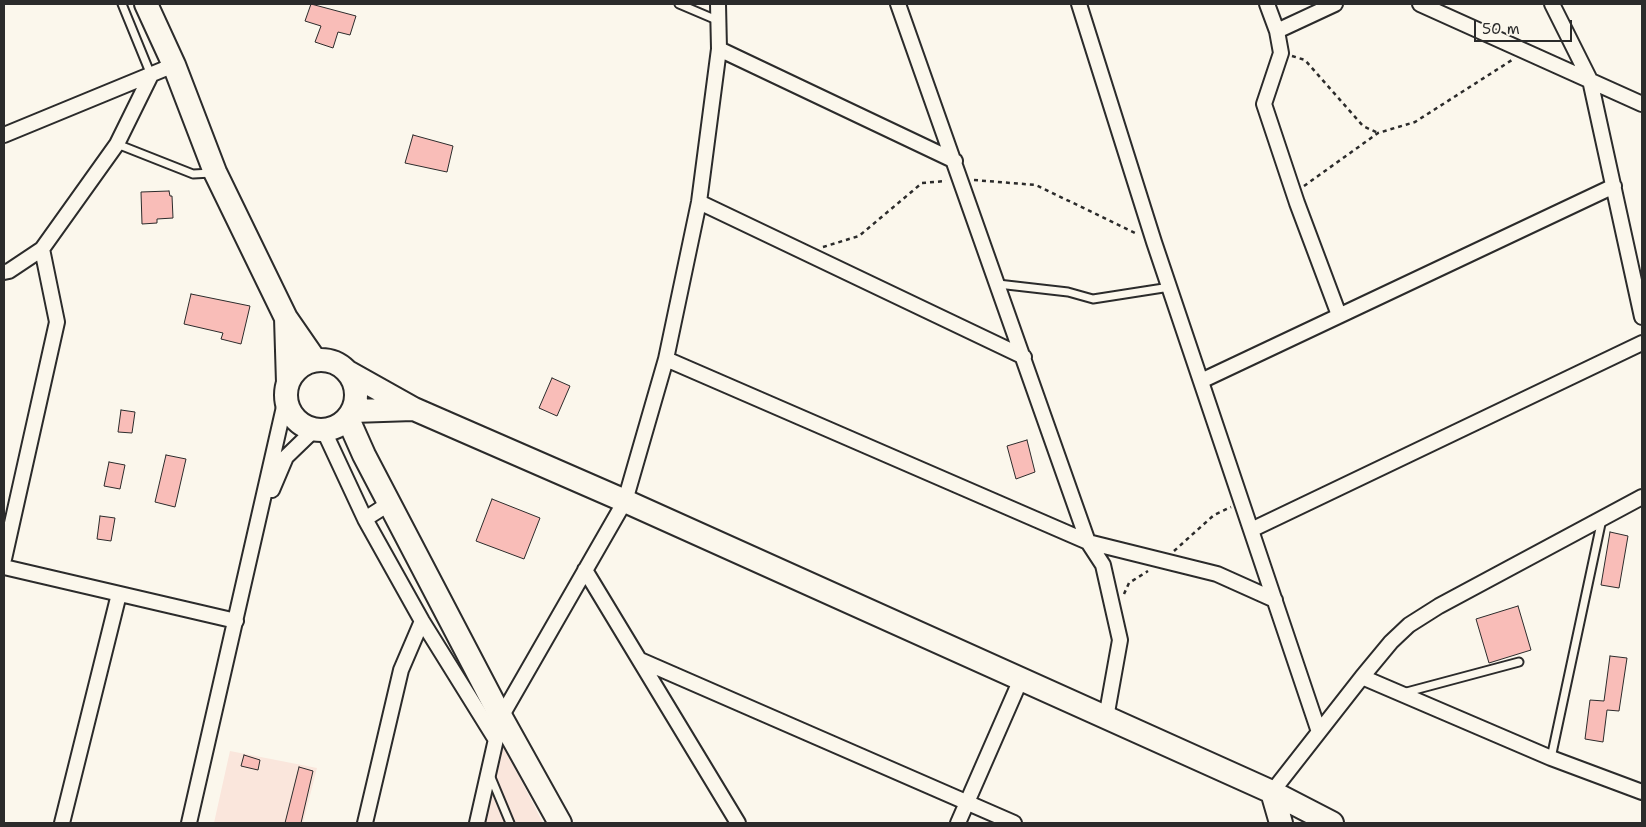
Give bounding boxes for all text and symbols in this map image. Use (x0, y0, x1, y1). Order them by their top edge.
scale bar (1476, 10, 1574, 42)
text: 50 m (1482, 19, 1520, 39)

